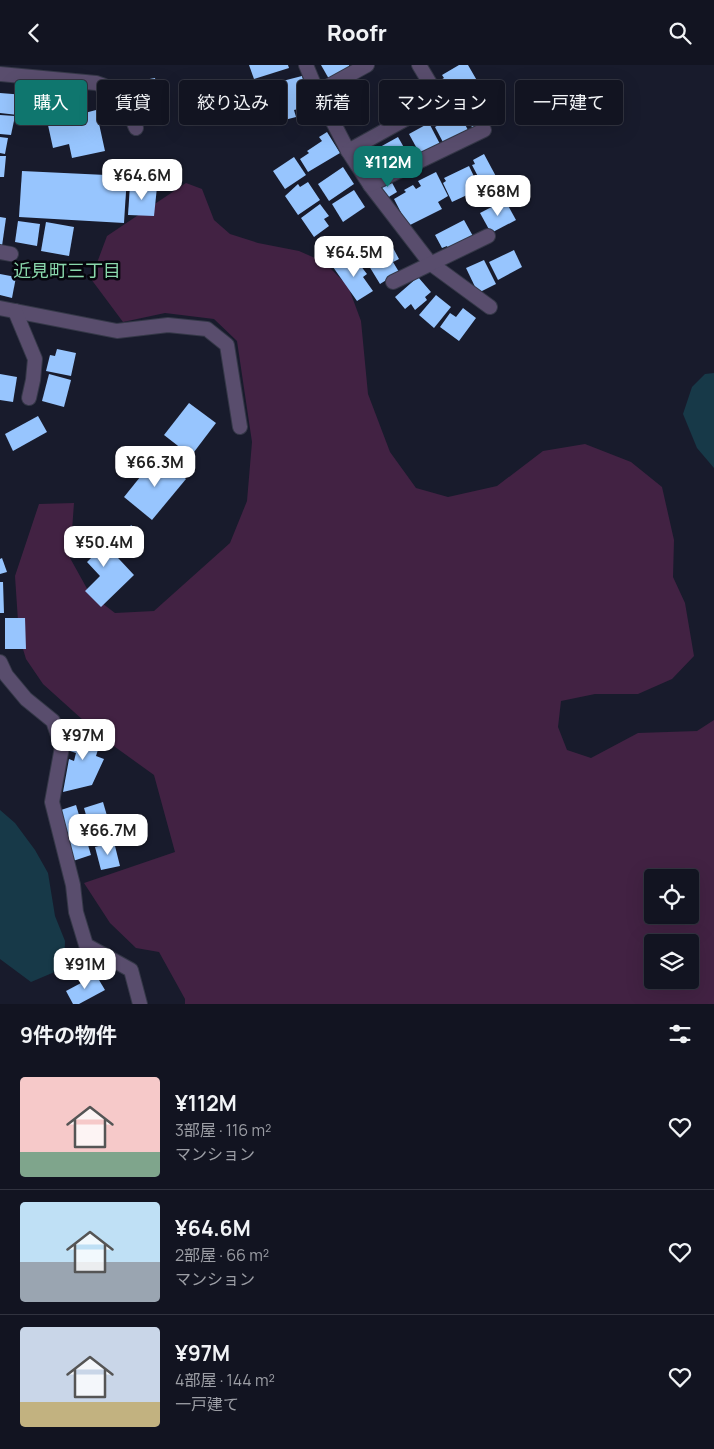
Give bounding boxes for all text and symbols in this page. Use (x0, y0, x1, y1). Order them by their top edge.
text: Roofr (327, 18, 387, 48)
icon: back (20, 19, 48, 47)
icon: search (666, 19, 694, 47)
chip: 購入 (15, 80, 87, 125)
chip: 賃貸 (97, 80, 169, 125)
chip: 絞り込み (179, 80, 287, 125)
chip: 新着 (297, 80, 369, 125)
chip: マンション (379, 80, 505, 125)
chip: 一戸建て (515, 80, 623, 125)
pin: ¥112M (353, 145, 423, 188)
text: ¥112M (364, 151, 412, 173)
pin: ¥64.6M (101, 159, 183, 201)
text: ¥64.6M (113, 164, 171, 186)
pin: ¥68M (468, 175, 528, 217)
text: ¥68M (476, 180, 520, 202)
pin: ¥64.5M (313, 235, 395, 278)
text: ¥64.5M (325, 241, 383, 263)
district label: 近見町三丁目 (13, 258, 121, 282)
pin: ¥66.3M (114, 445, 196, 488)
text: ¥66.3M (126, 451, 184, 473)
pin: ¥50.4M (63, 525, 145, 568)
text: ¥50.4M (75, 531, 133, 553)
pin: ¥97M (53, 719, 113, 761)
text: ¥97M (62, 724, 104, 746)
pin: ¥66.7M (67, 813, 149, 856)
text: ¥66.7M (80, 819, 136, 841)
map controls (644, 869, 699, 989)
button: locate (644, 869, 699, 924)
button: layers (644, 934, 699, 989)
pin: ¥91M (55, 947, 115, 990)
text: ¥91M (65, 953, 105, 975)
icon: filters (666, 1020, 694, 1048)
text: 9件の物件 (20, 1021, 117, 1049)
text: ¥112M (175, 1089, 237, 1117)
icon: home (60, 1097, 120, 1157)
icon: heart (666, 1113, 694, 1141)
text: 3部屋 · 116 m² (175, 1119, 271, 1141)
text: マンション (175, 1143, 255, 1165)
text: ¥64.6M (175, 1214, 251, 1242)
icon: home (60, 1222, 120, 1282)
icon: heart (666, 1238, 694, 1266)
text: 2部屋 · 66 m² (175, 1244, 269, 1266)
text: マンション (175, 1268, 255, 1290)
text: ¥97M (175, 1339, 230, 1367)
icon: home (60, 1347, 120, 1407)
icon: heart (666, 1363, 694, 1391)
text: 4部屋 · 144 m² (175, 1369, 275, 1391)
text: 一戸建て (175, 1393, 239, 1415)

